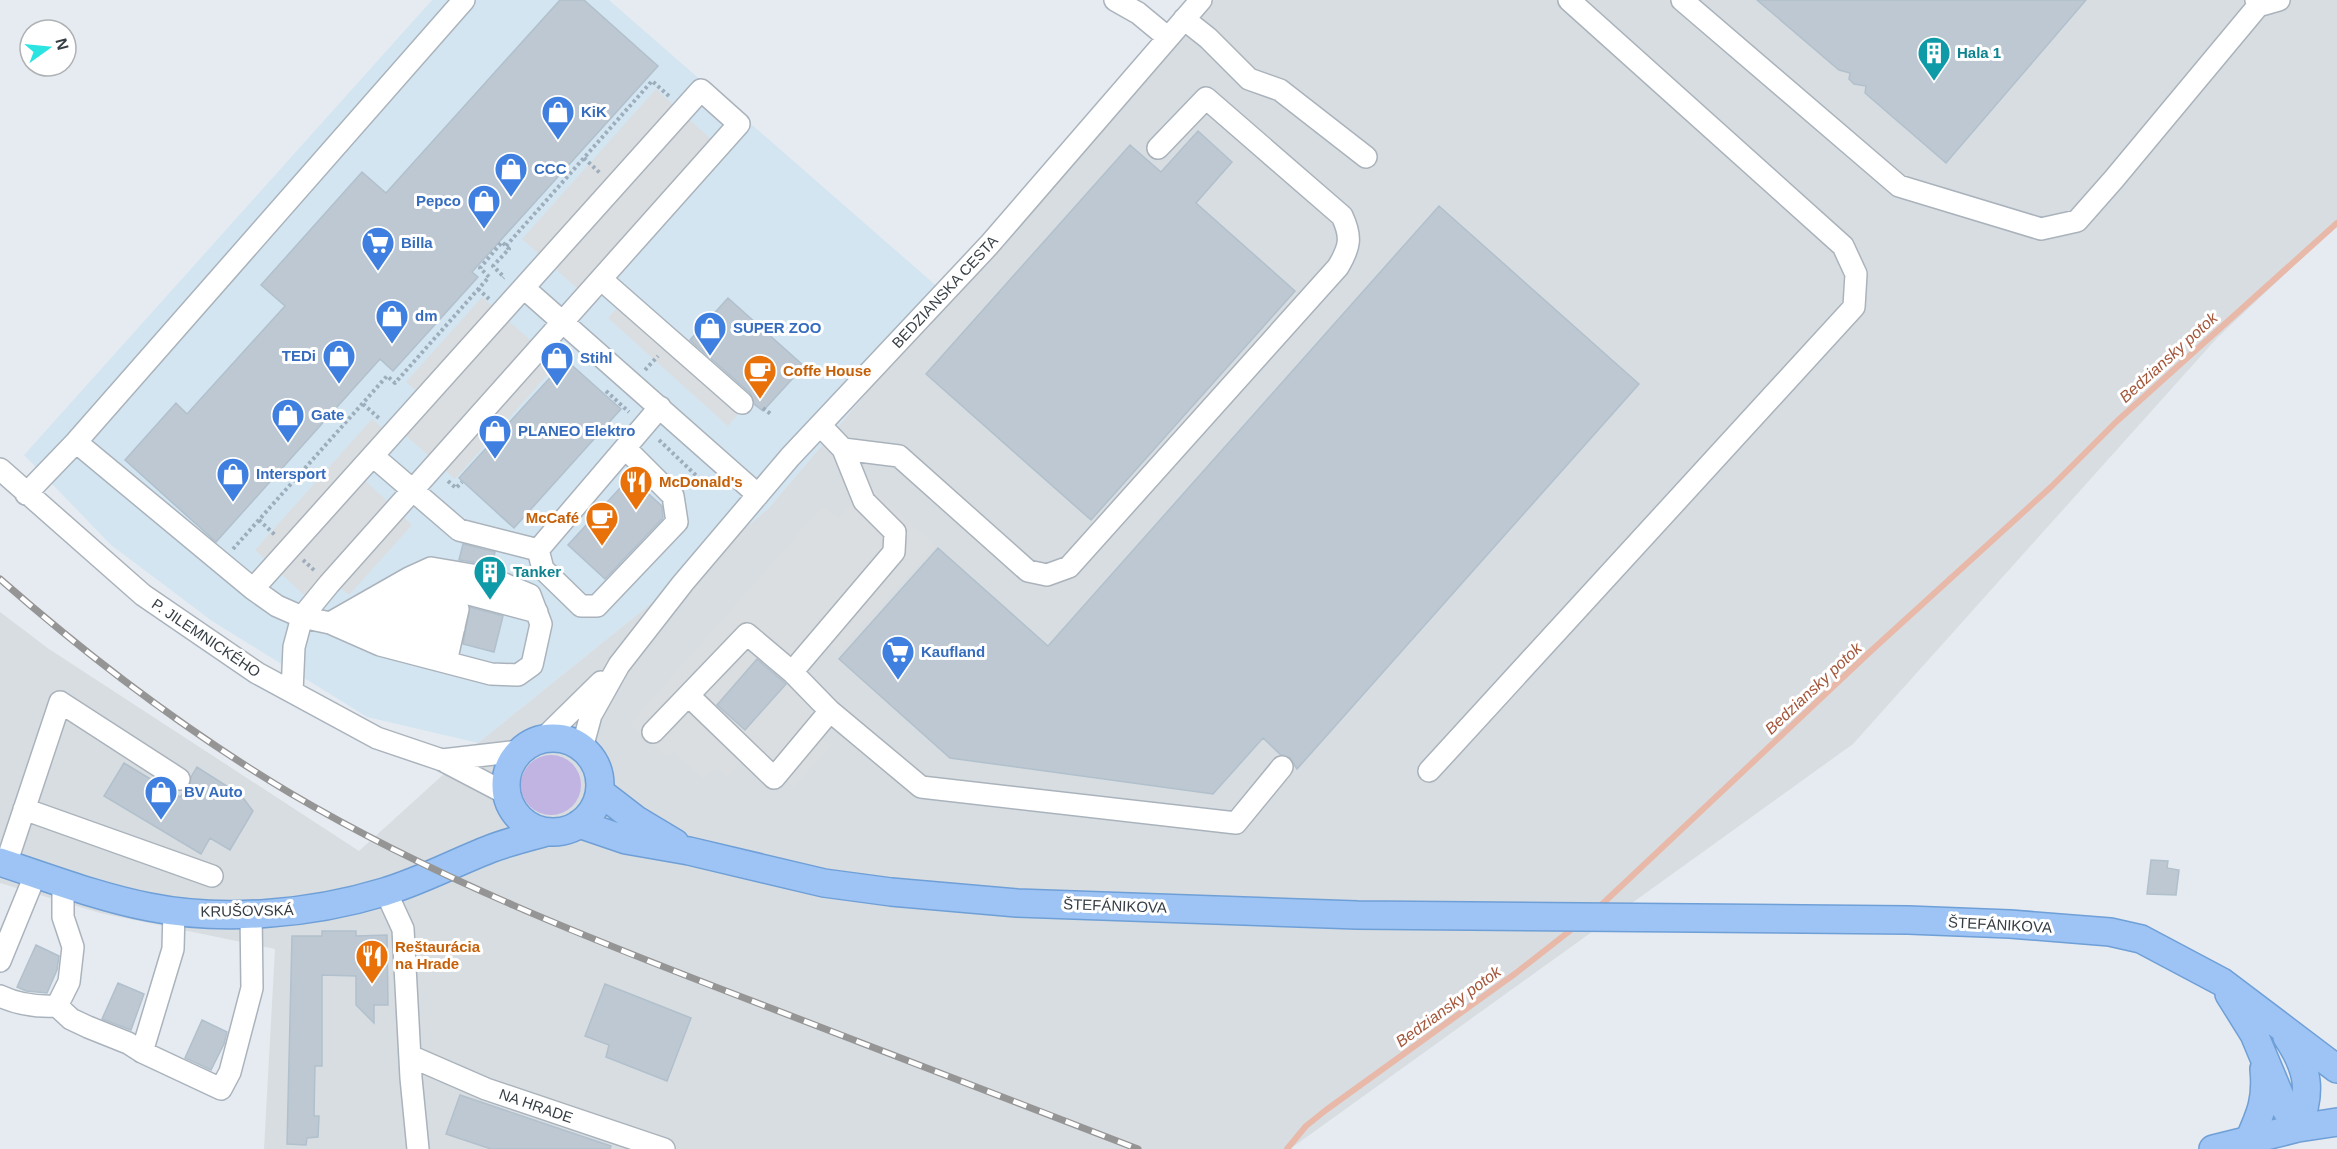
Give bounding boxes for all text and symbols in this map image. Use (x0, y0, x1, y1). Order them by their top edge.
north arrow (18, 18, 78, 78)
building icon: Hala 1 (1916, 35, 1952, 82)
text: N (52, 36, 72, 52)
place label: Hala 1 (1957, 44, 2001, 61)
shop icon: KiK (540, 94, 576, 141)
place label: KiK (581, 103, 607, 120)
shop icon: CCC (493, 151, 529, 198)
place label: CCC (534, 160, 567, 177)
shop icon: Pepco (466, 183, 502, 230)
place label: Pepco (416, 192, 461, 209)
supermarket icon: Billa (360, 225, 396, 272)
street label: BEDZIANSKA CESTA (888, 232, 1001, 351)
place label: Billa (401, 234, 433, 251)
shop icon: dm (374, 298, 410, 345)
place label: dm (415, 307, 438, 324)
water label: Bedziansky potok (2116, 308, 2221, 406)
shop icon: SUPER ZOO (692, 310, 728, 357)
place label: SUPER ZOO (733, 319, 822, 336)
shop icon: TEDi (321, 338, 357, 385)
shop icon: Stihl (539, 340, 575, 387)
place label: TEDi (282, 347, 316, 364)
place label: Stihl (580, 349, 613, 366)
cafe icon: Coffe House (742, 353, 778, 400)
place label: Coffe House (783, 362, 871, 379)
shop icon: Gate (270, 397, 306, 444)
place label: Gate (311, 406, 344, 423)
shop icon: PLANEO Elektro (477, 413, 513, 460)
place label: PLANEO Elektro (518, 422, 636, 439)
shop icon: Intersport (215, 456, 251, 503)
restaurant icon: McDonald's (618, 464, 654, 511)
place label: Intersport (256, 465, 326, 482)
place label: McDonald's (659, 473, 743, 490)
cafe icon: McCafé (584, 500, 620, 547)
place label: McCafé (526, 509, 579, 526)
building icon: Tanker (472, 554, 508, 601)
place label: Tanker (513, 563, 561, 580)
street label: P. JILEMNICKÉHO (149, 595, 264, 680)
supermarket icon: Kaufland (880, 634, 916, 681)
water label: Bedziansky potok (1762, 639, 1866, 737)
place label: Kaufland (921, 643, 985, 660)
shop icon: BV Auto (143, 774, 179, 821)
place label: BV Auto (184, 783, 243, 800)
street label: ŠTEFÁNIKOVA (1063, 895, 1167, 916)
street label: KRUŠOVSKÁ (200, 901, 294, 920)
street label: ŠTEFÁNIKOVA (1948, 913, 2052, 936)
restaurant icon: Reštaurácia na Hrade (354, 938, 390, 985)
place label: Reštaurácia na Hrade (395, 938, 481, 972)
water label: Bedziansky potok (1393, 962, 1505, 1050)
street label: NA HRADE (497, 1085, 575, 1126)

